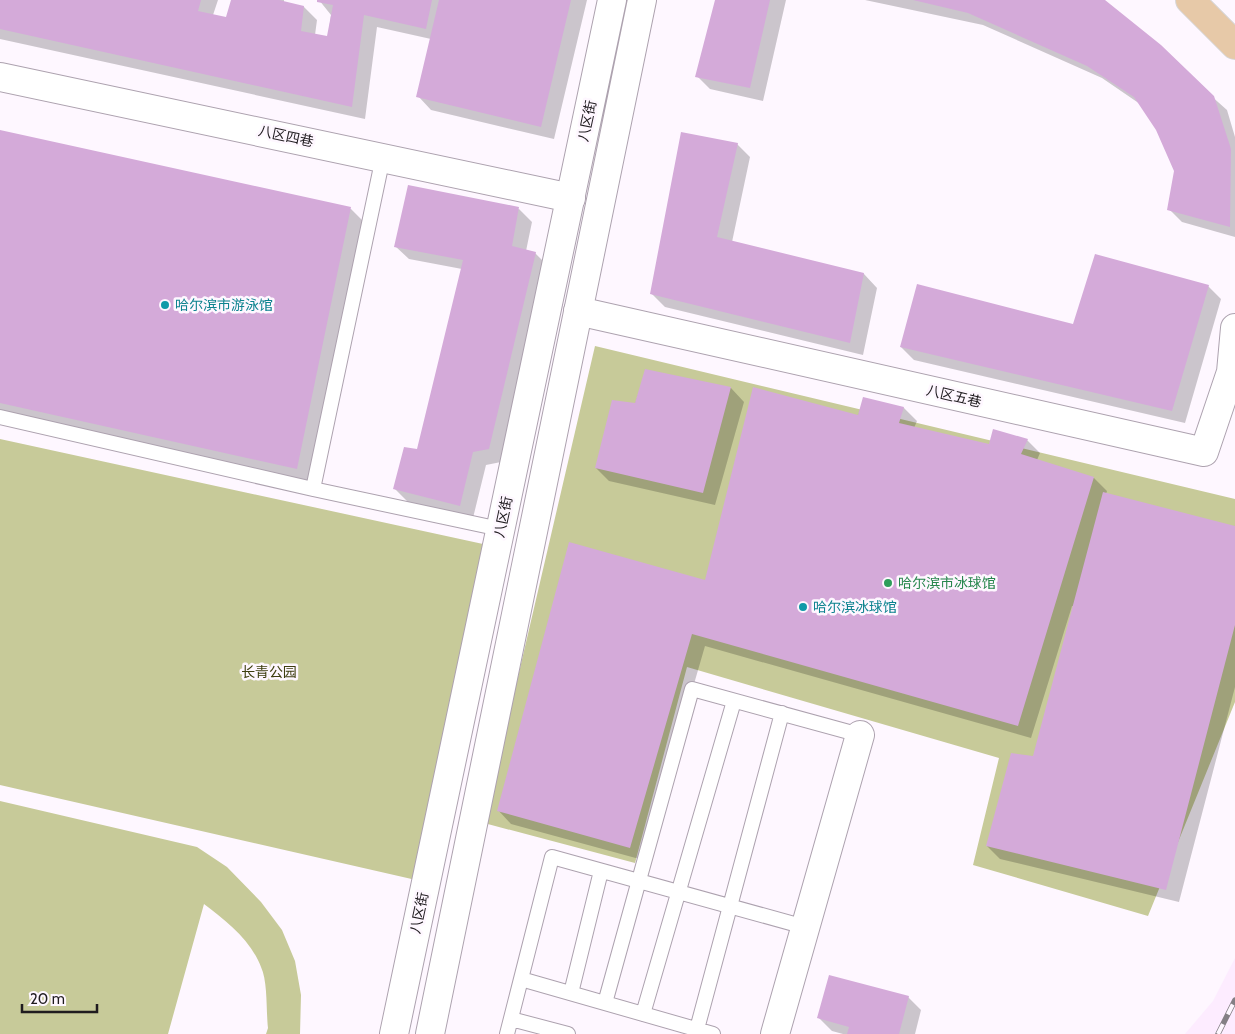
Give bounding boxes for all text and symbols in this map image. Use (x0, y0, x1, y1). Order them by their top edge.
street label: 八区街 (574, 99, 600, 143)
street label: 八区四巷 (257, 121, 315, 151)
place label: 哈尔滨市游泳馆 (175, 296, 273, 314)
marker: 哈尔滨市游泳馆 (159, 299, 171, 311)
street label: 八区五巷 (925, 381, 983, 411)
street label: 八区街 (490, 495, 516, 539)
place label: 哈尔滨市冰球馆 (898, 574, 996, 592)
marker: 哈尔滨市冰球馆 (882, 577, 894, 589)
place label: 哈尔滨冰球馆 (813, 598, 897, 616)
marker: 哈尔滨冰球馆 (797, 601, 809, 613)
park label: 长青公园 (241, 663, 297, 681)
street label: 八区街 (406, 891, 432, 935)
scale bar (22, 982, 98, 1014)
text: 20 m (30, 990, 65, 1008)

